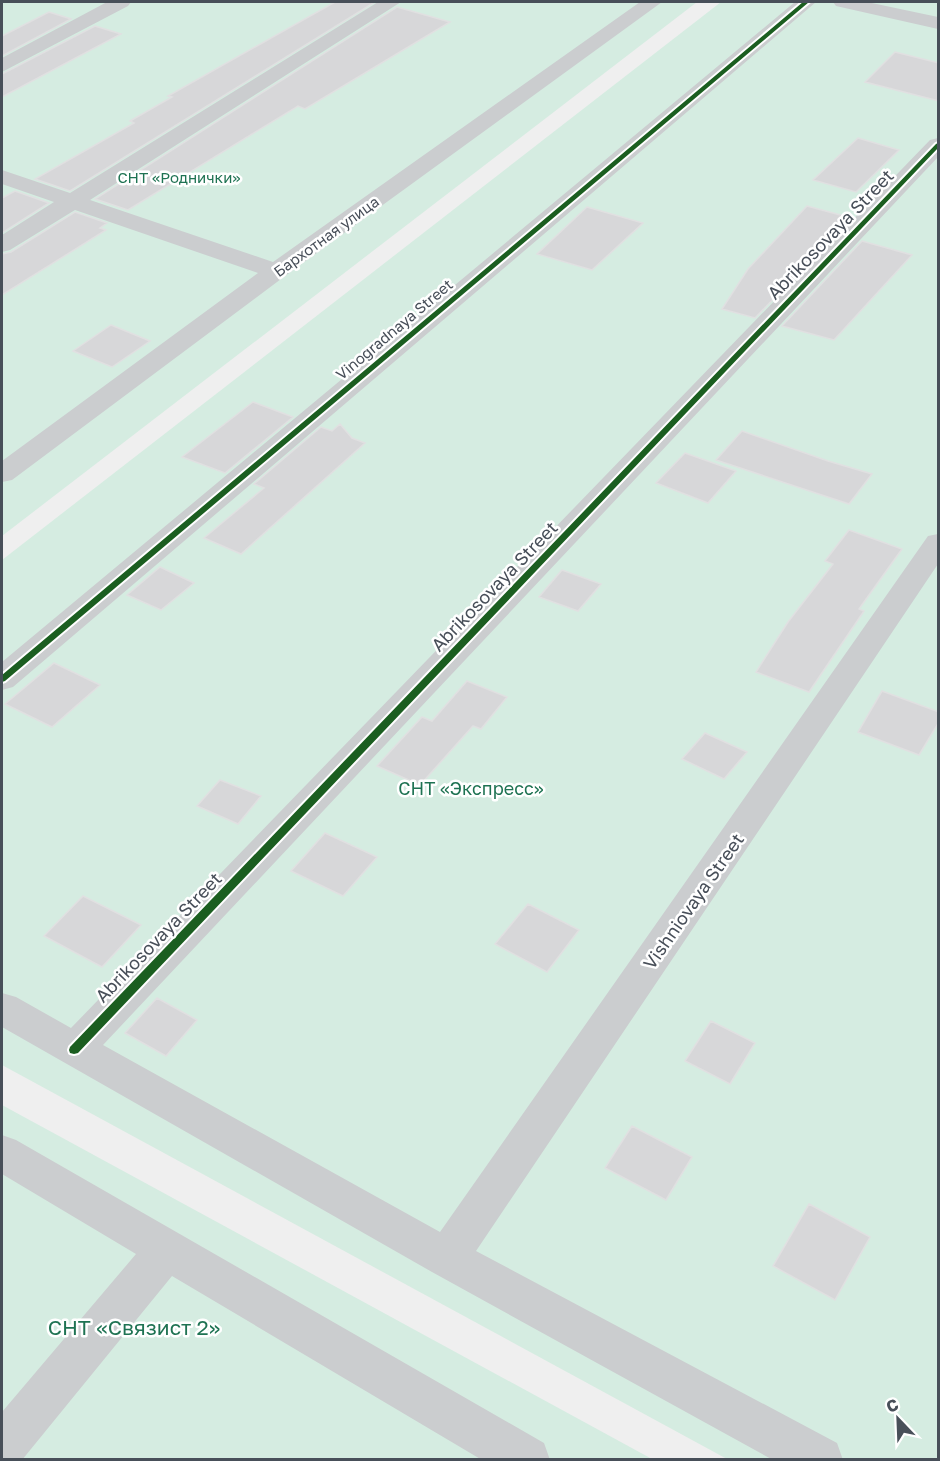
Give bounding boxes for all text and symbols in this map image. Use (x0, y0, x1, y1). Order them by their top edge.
street label: Abrikosovaya Street (762, 164, 898, 304)
park label: СНТ «Роднички» (117, 168, 241, 186)
street label: Бархотная улица (270, 192, 382, 280)
street label: Vinogradnaya Street (332, 275, 456, 383)
street label: Abrikosovaya Street (426, 516, 562, 656)
park label: СНТ «Экспресс» (398, 777, 544, 799)
street label: Vishniovaya Street (638, 829, 748, 973)
street label: Abrikosovaya Street (90, 867, 226, 1007)
park label: СНТ «Связист 2» (48, 1314, 220, 1340)
north arrow (868, 1389, 928, 1449)
text: С (883, 1394, 901, 1417)

